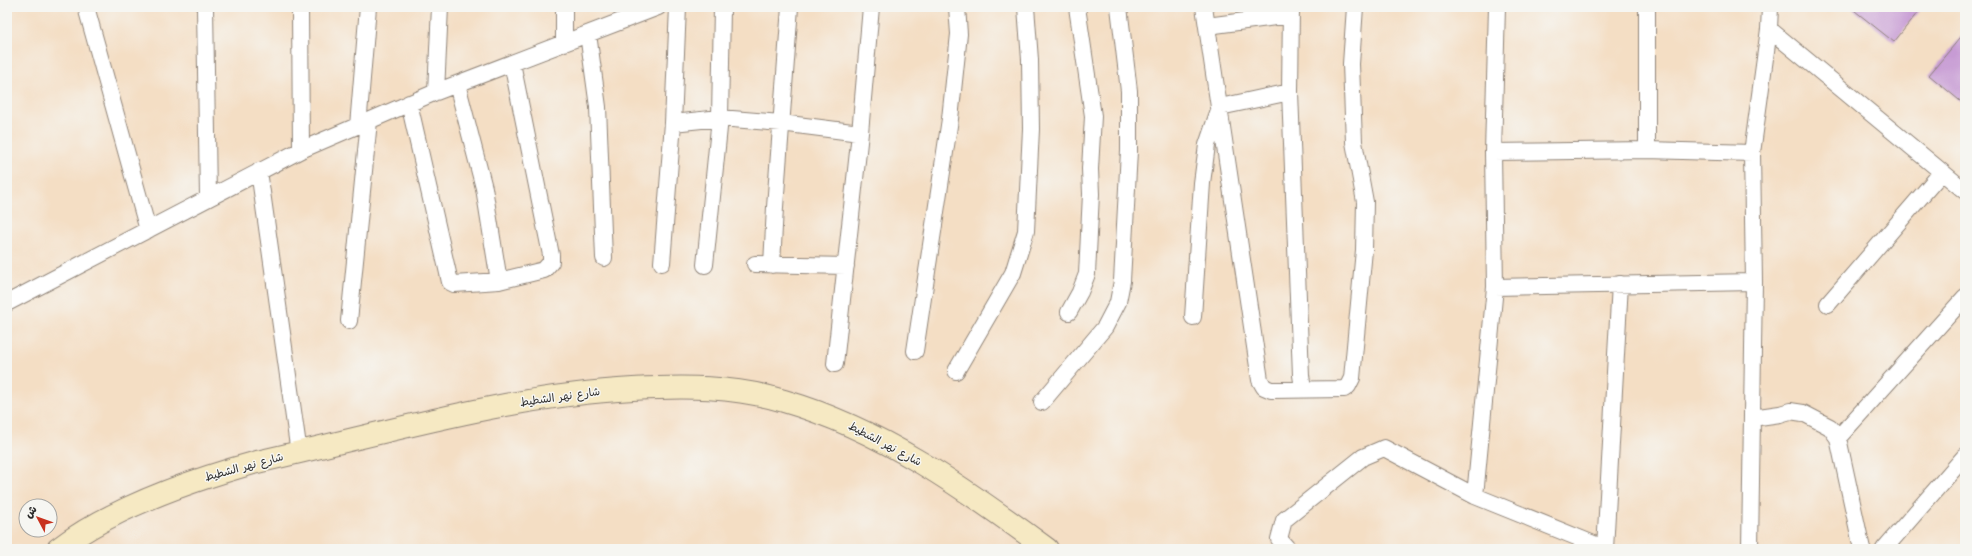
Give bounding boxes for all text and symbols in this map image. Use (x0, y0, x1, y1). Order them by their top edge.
street label: شارع نهر الشطيط (519, 384, 601, 411)
street label: شارع نهر الشطيط (845, 418, 924, 470)
street label: شارع نهر الشطيط (203, 449, 285, 486)
north arrow (18, 498, 58, 538)
text: ش (21, 502, 40, 521)

